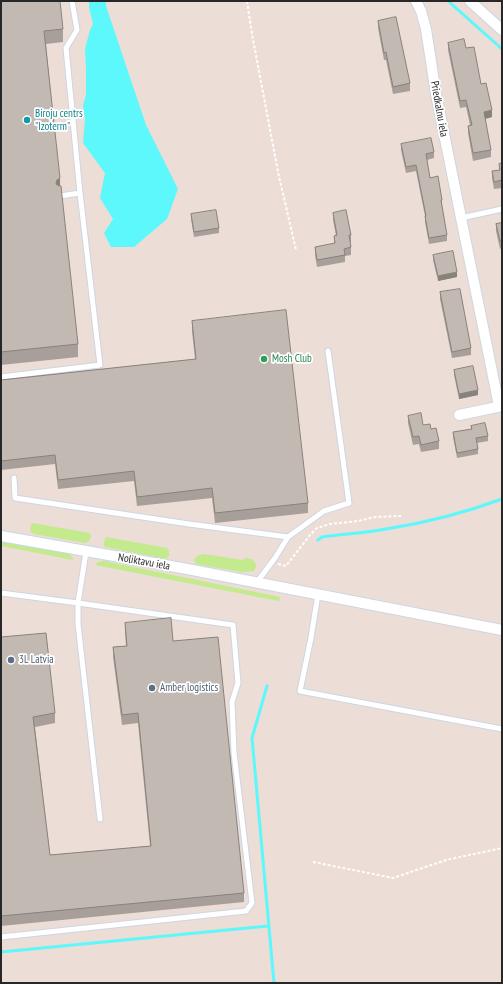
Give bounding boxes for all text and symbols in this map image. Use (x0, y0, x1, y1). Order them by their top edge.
street label: Priedkalnu iela (428, 80, 450, 138)
place label: Biroju centrs "Izoterm" (35, 107, 83, 133)
marker: Biroju centrs "Izoterm" (22, 115, 32, 125)
place label: Mosh Club (272, 352, 312, 366)
marker: Mosh Club (259, 354, 269, 364)
street label: Noliktavu iela (117, 551, 171, 573)
place label: 3L Latvia (19, 653, 54, 667)
marker: 3L Latvia (6, 655, 16, 665)
place label: Amber logistics (160, 681, 218, 695)
marker: Amber logistics (147, 683, 157, 693)

